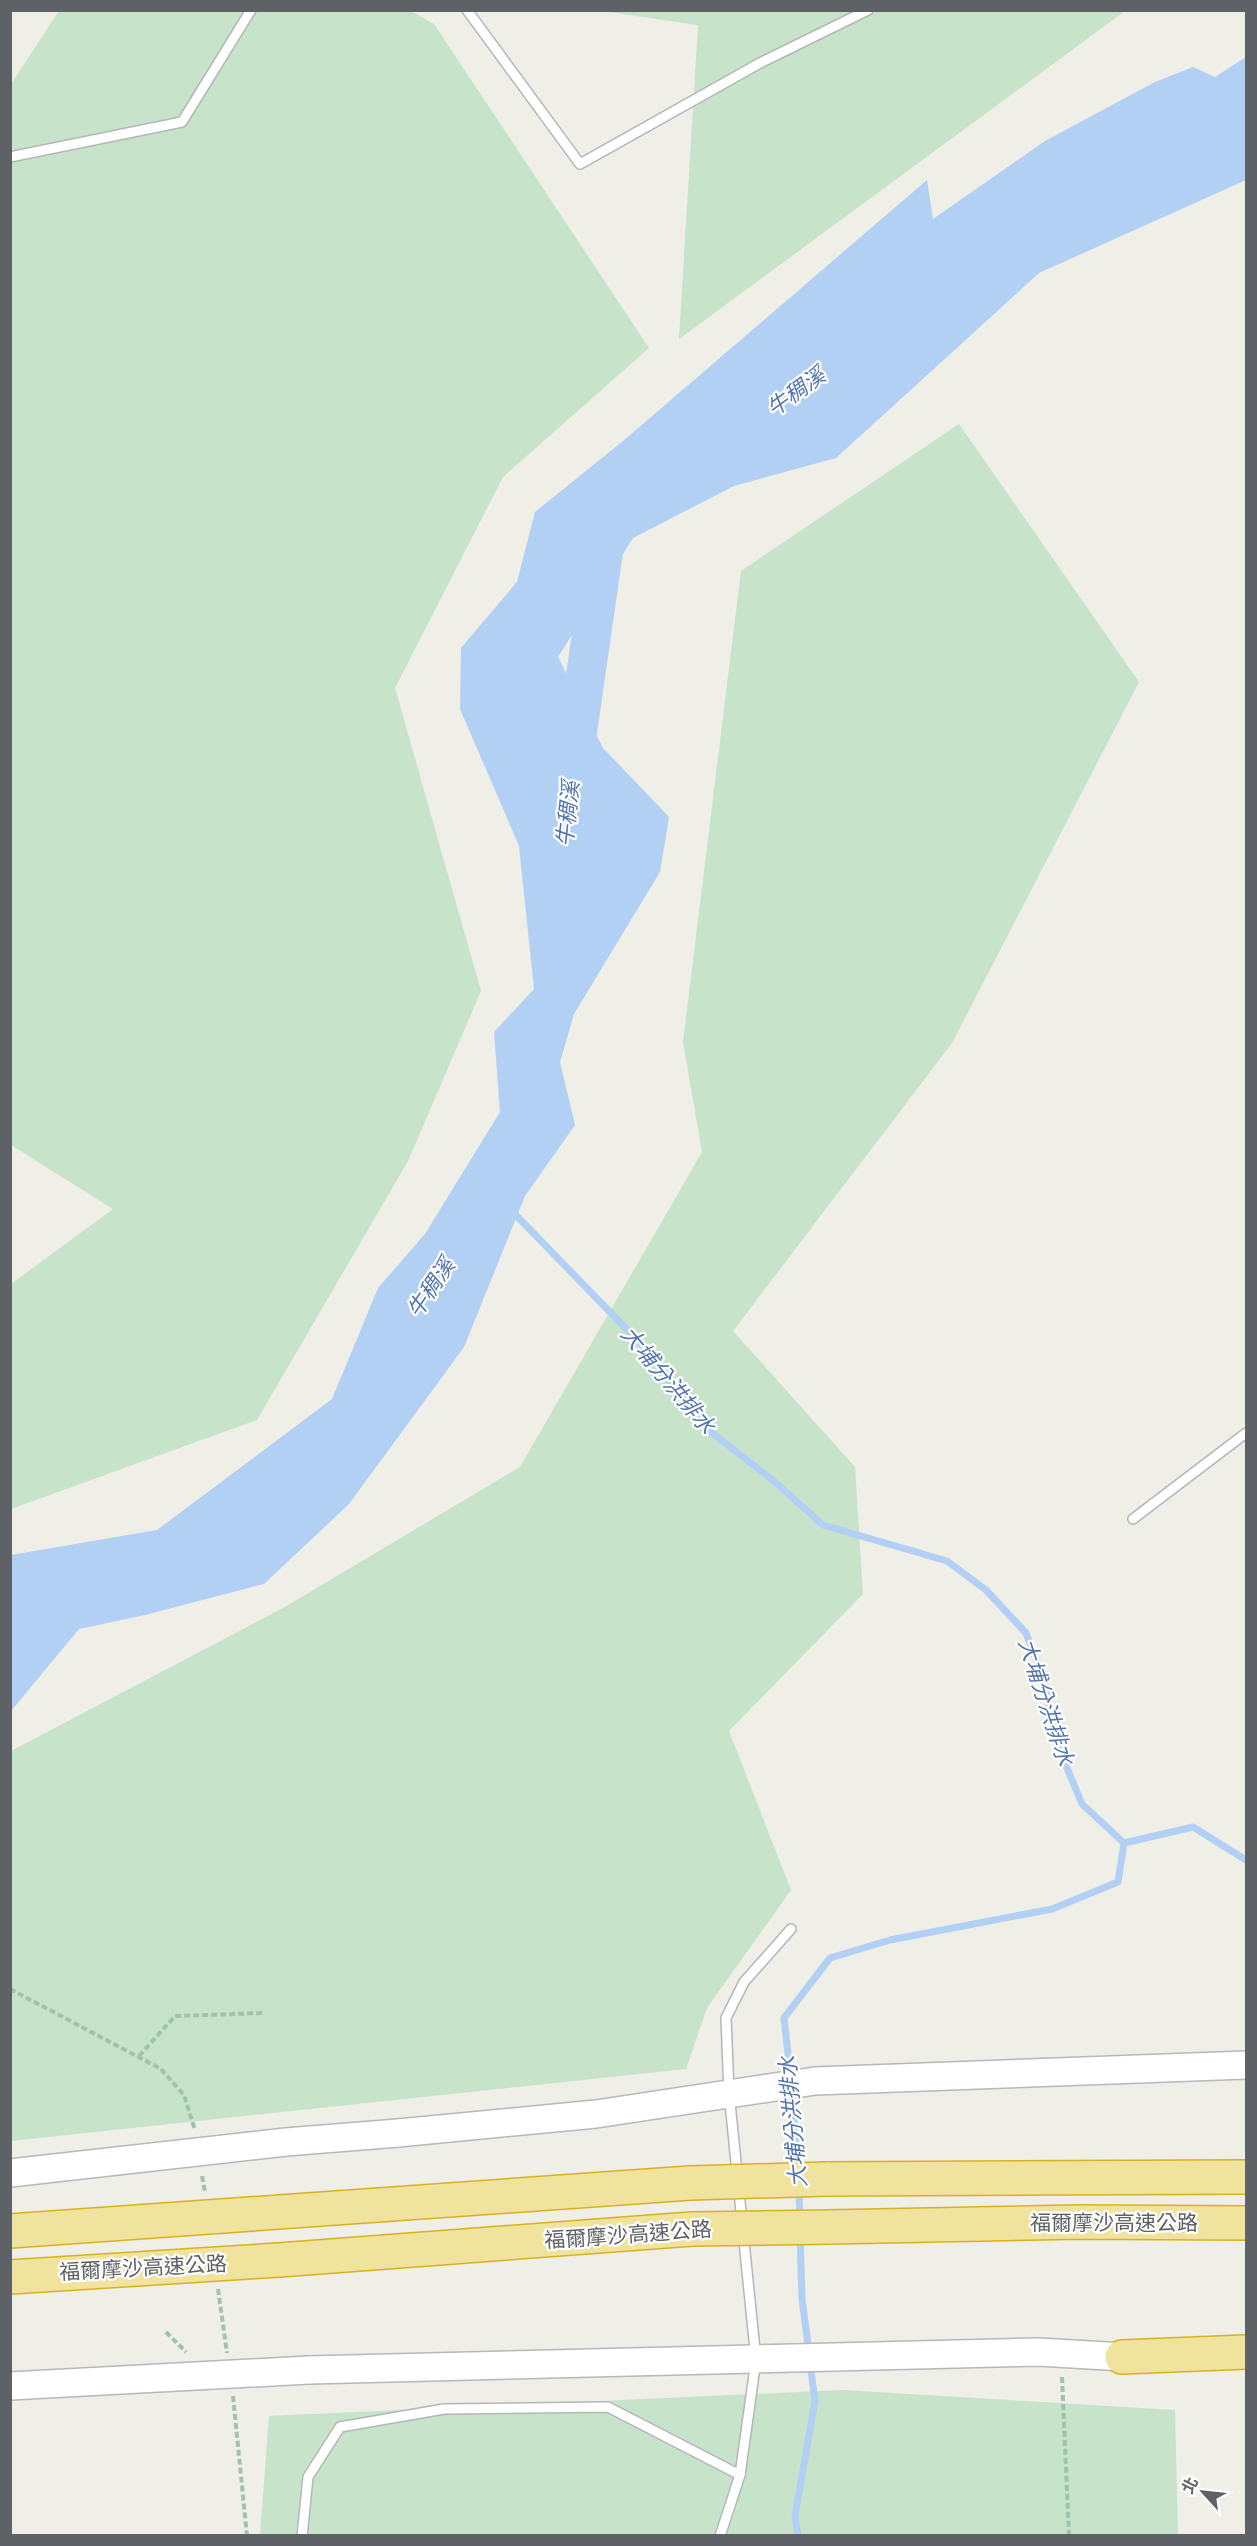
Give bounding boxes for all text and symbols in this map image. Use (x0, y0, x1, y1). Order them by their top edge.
water label: 牛稠溪 (762, 361, 832, 422)
water label: 牛稠溪 (552, 777, 584, 848)
water label: 牛稠溪 (402, 1251, 461, 1322)
water label: 大埔分洪排水 (616, 1321, 721, 1439)
water label: 大埔分洪排水 (1014, 1635, 1079, 1770)
water label: 大埔分洪排水 (775, 2054, 811, 2189)
street label: 福爾摩沙高速公路 (1030, 2211, 1198, 2235)
street label: 福爾摩沙高速公路 (543, 2217, 713, 2253)
street label: 福爾摩沙高速公路 (58, 2252, 228, 2284)
north arrow (1173, 2462, 1233, 2522)
text: 北 (1178, 2474, 1202, 2497)

